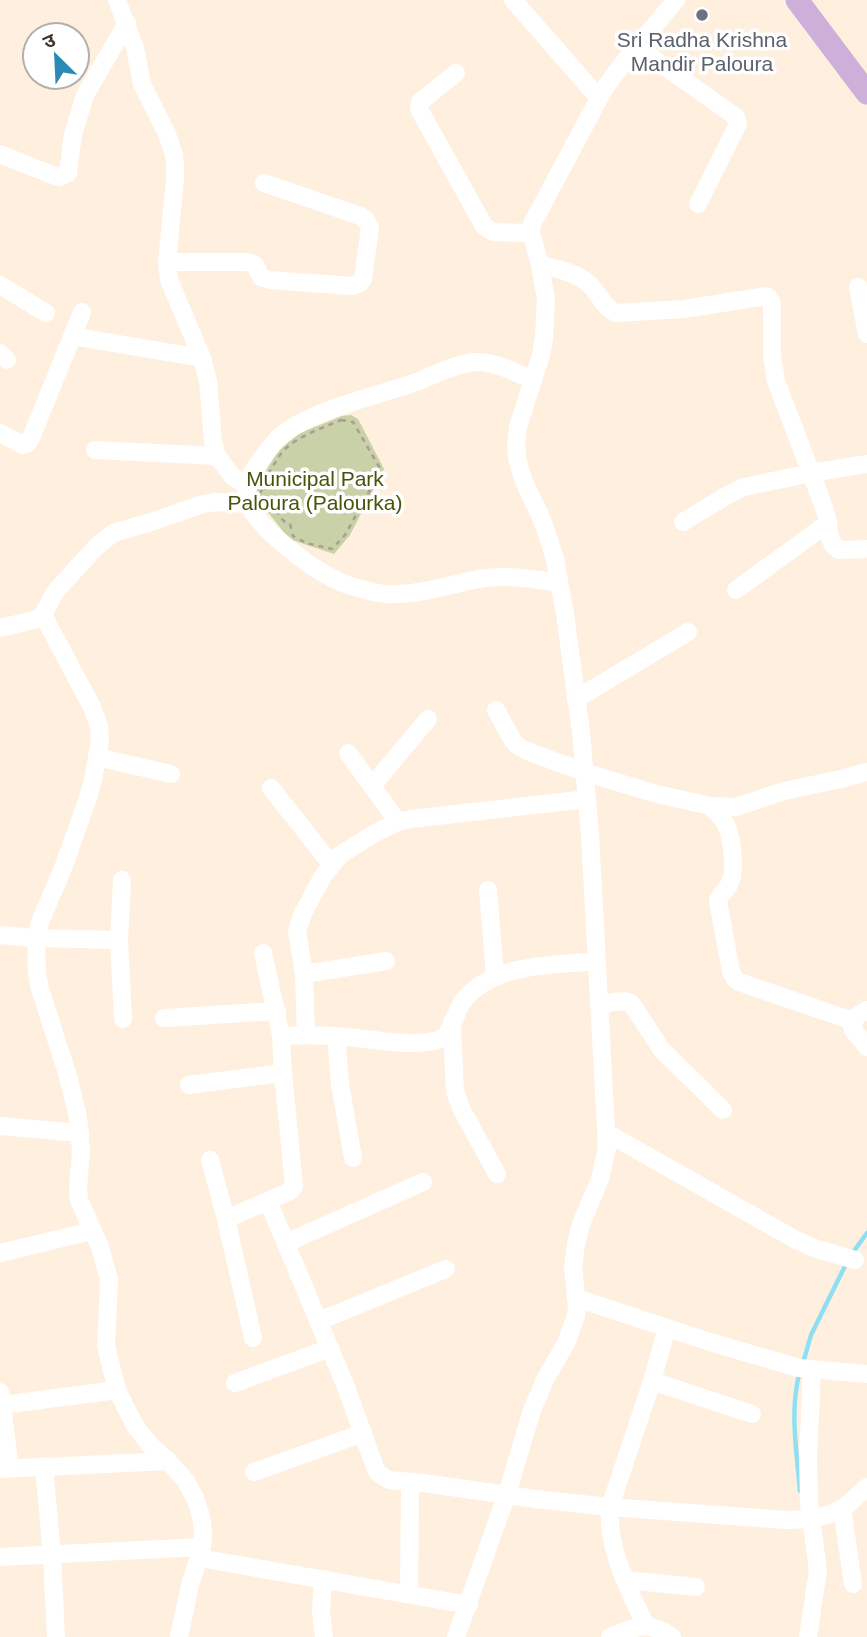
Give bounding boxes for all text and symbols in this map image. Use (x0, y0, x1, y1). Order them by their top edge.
marker: Sri Radha Krishna Mandir Paloura (694, 7, 710, 23)
north arrow (21, 21, 91, 91)
place label: Sri Radha Krishna Mandir Paloura (617, 28, 788, 75)
text: उ (40, 29, 59, 53)
park label: Municipal Park Paloura (Palourka) (227, 467, 403, 514)

